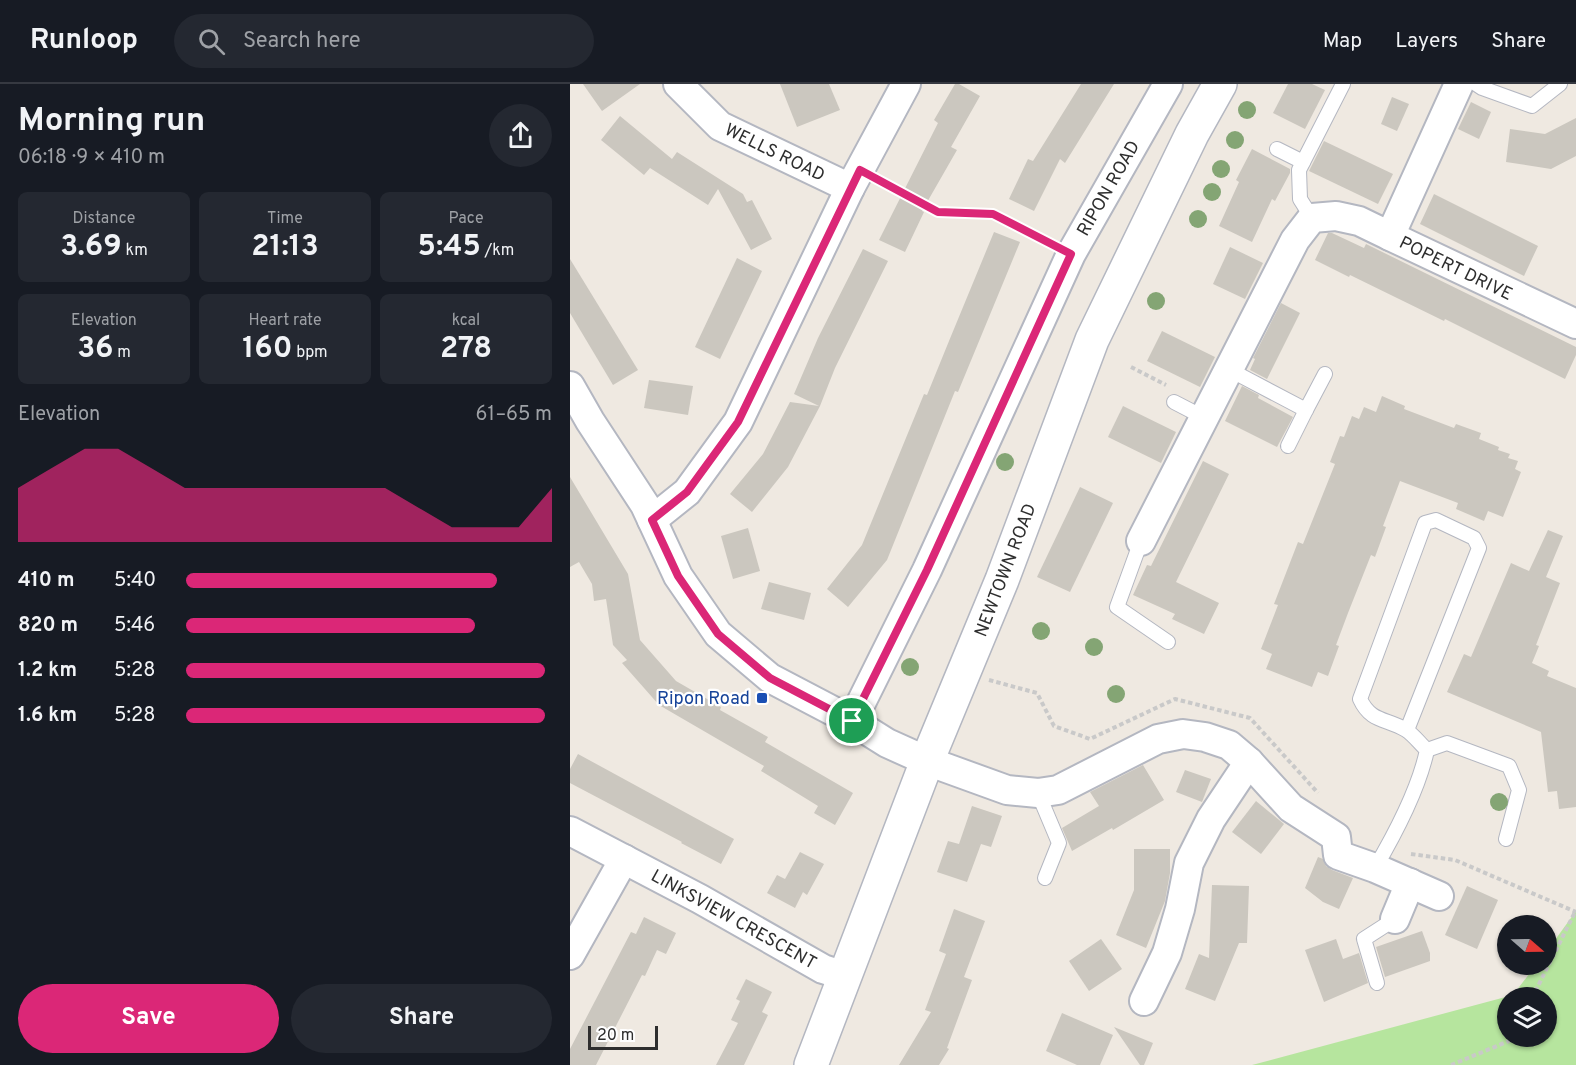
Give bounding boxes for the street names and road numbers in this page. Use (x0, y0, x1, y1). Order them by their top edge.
street label: WELLS ROAD (720, 119, 828, 188)
street label: RIPON ROAD (1073, 137, 1146, 241)
street label: POPERT DRIVE (1395, 232, 1516, 307)
street label: NEWTOWN ROAD (970, 501, 1042, 641)
street label: LINKSVIEW CRESCENT (646, 865, 820, 975)

